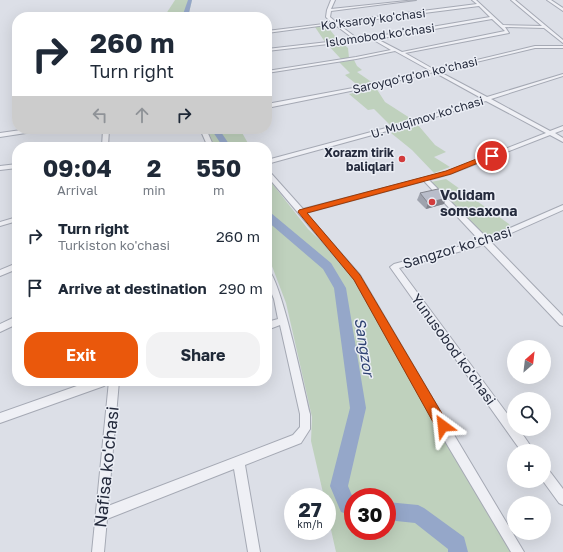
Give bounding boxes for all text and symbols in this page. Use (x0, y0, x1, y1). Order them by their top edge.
street label: Ko'ksaroy ko'chasi (320, 5, 426, 33)
street label: Islomobod ko'chasi (324, 20, 436, 50)
text: 260 m (90, 26, 175, 59)
icon: right (24, 28, 76, 80)
street label: Saroyqo'rg'on ko'chasi (351, 53, 479, 97)
text: Turn right (90, 60, 174, 82)
street label: U. Muqimov ko'chasi (369, 93, 485, 141)
icon: left (89, 104, 111, 126)
icon: ahead (131, 104, 153, 126)
icon: right (173, 104, 195, 126)
pin (475, 139, 509, 173)
place label: Xorazm tirik baliqlari (324, 145, 394, 174)
icon: arrive (481, 145, 503, 167)
text: 09:04 (43, 153, 112, 182)
text: 2 (147, 153, 161, 182)
text: 550 (196, 153, 241, 182)
marker: Xorazm tirik baliqlari (397, 154, 407, 164)
text: Arrival (57, 182, 98, 198)
text: min (143, 182, 166, 198)
text: m (213, 182, 225, 198)
place label: Volidam somsaxona (440, 186, 517, 219)
marker: Volidam somsaxona (427, 197, 437, 207)
text: Turn right (58, 219, 129, 237)
street label: Sangzor ko'chasi (401, 222, 513, 272)
icon: right (24, 225, 46, 247)
text: 260 m (216, 227, 260, 245)
text: Turkiston ko'chasi (58, 237, 170, 253)
icon: arrive (24, 277, 46, 299)
text: Arrive at destination (58, 279, 207, 297)
text: 290 m (219, 279, 263, 297)
street label: Yunusobod ko'chasi (408, 290, 500, 408)
water label: Sangzor (351, 316, 379, 380)
button: Exit (24, 332, 138, 378)
button: Share (146, 332, 260, 378)
north arrow (507, 340, 551, 384)
map controls (507, 340, 551, 540)
button: search (507, 392, 551, 436)
street label: Nafisa ko'chasi (89, 405, 123, 529)
position arrow (422, 405, 464, 447)
button: + (507, 444, 551, 488)
speed limit sign: 30 (344, 488, 396, 540)
button: − (507, 496, 551, 540)
text: 27 (298, 497, 322, 521)
text: km/h (297, 518, 323, 530)

